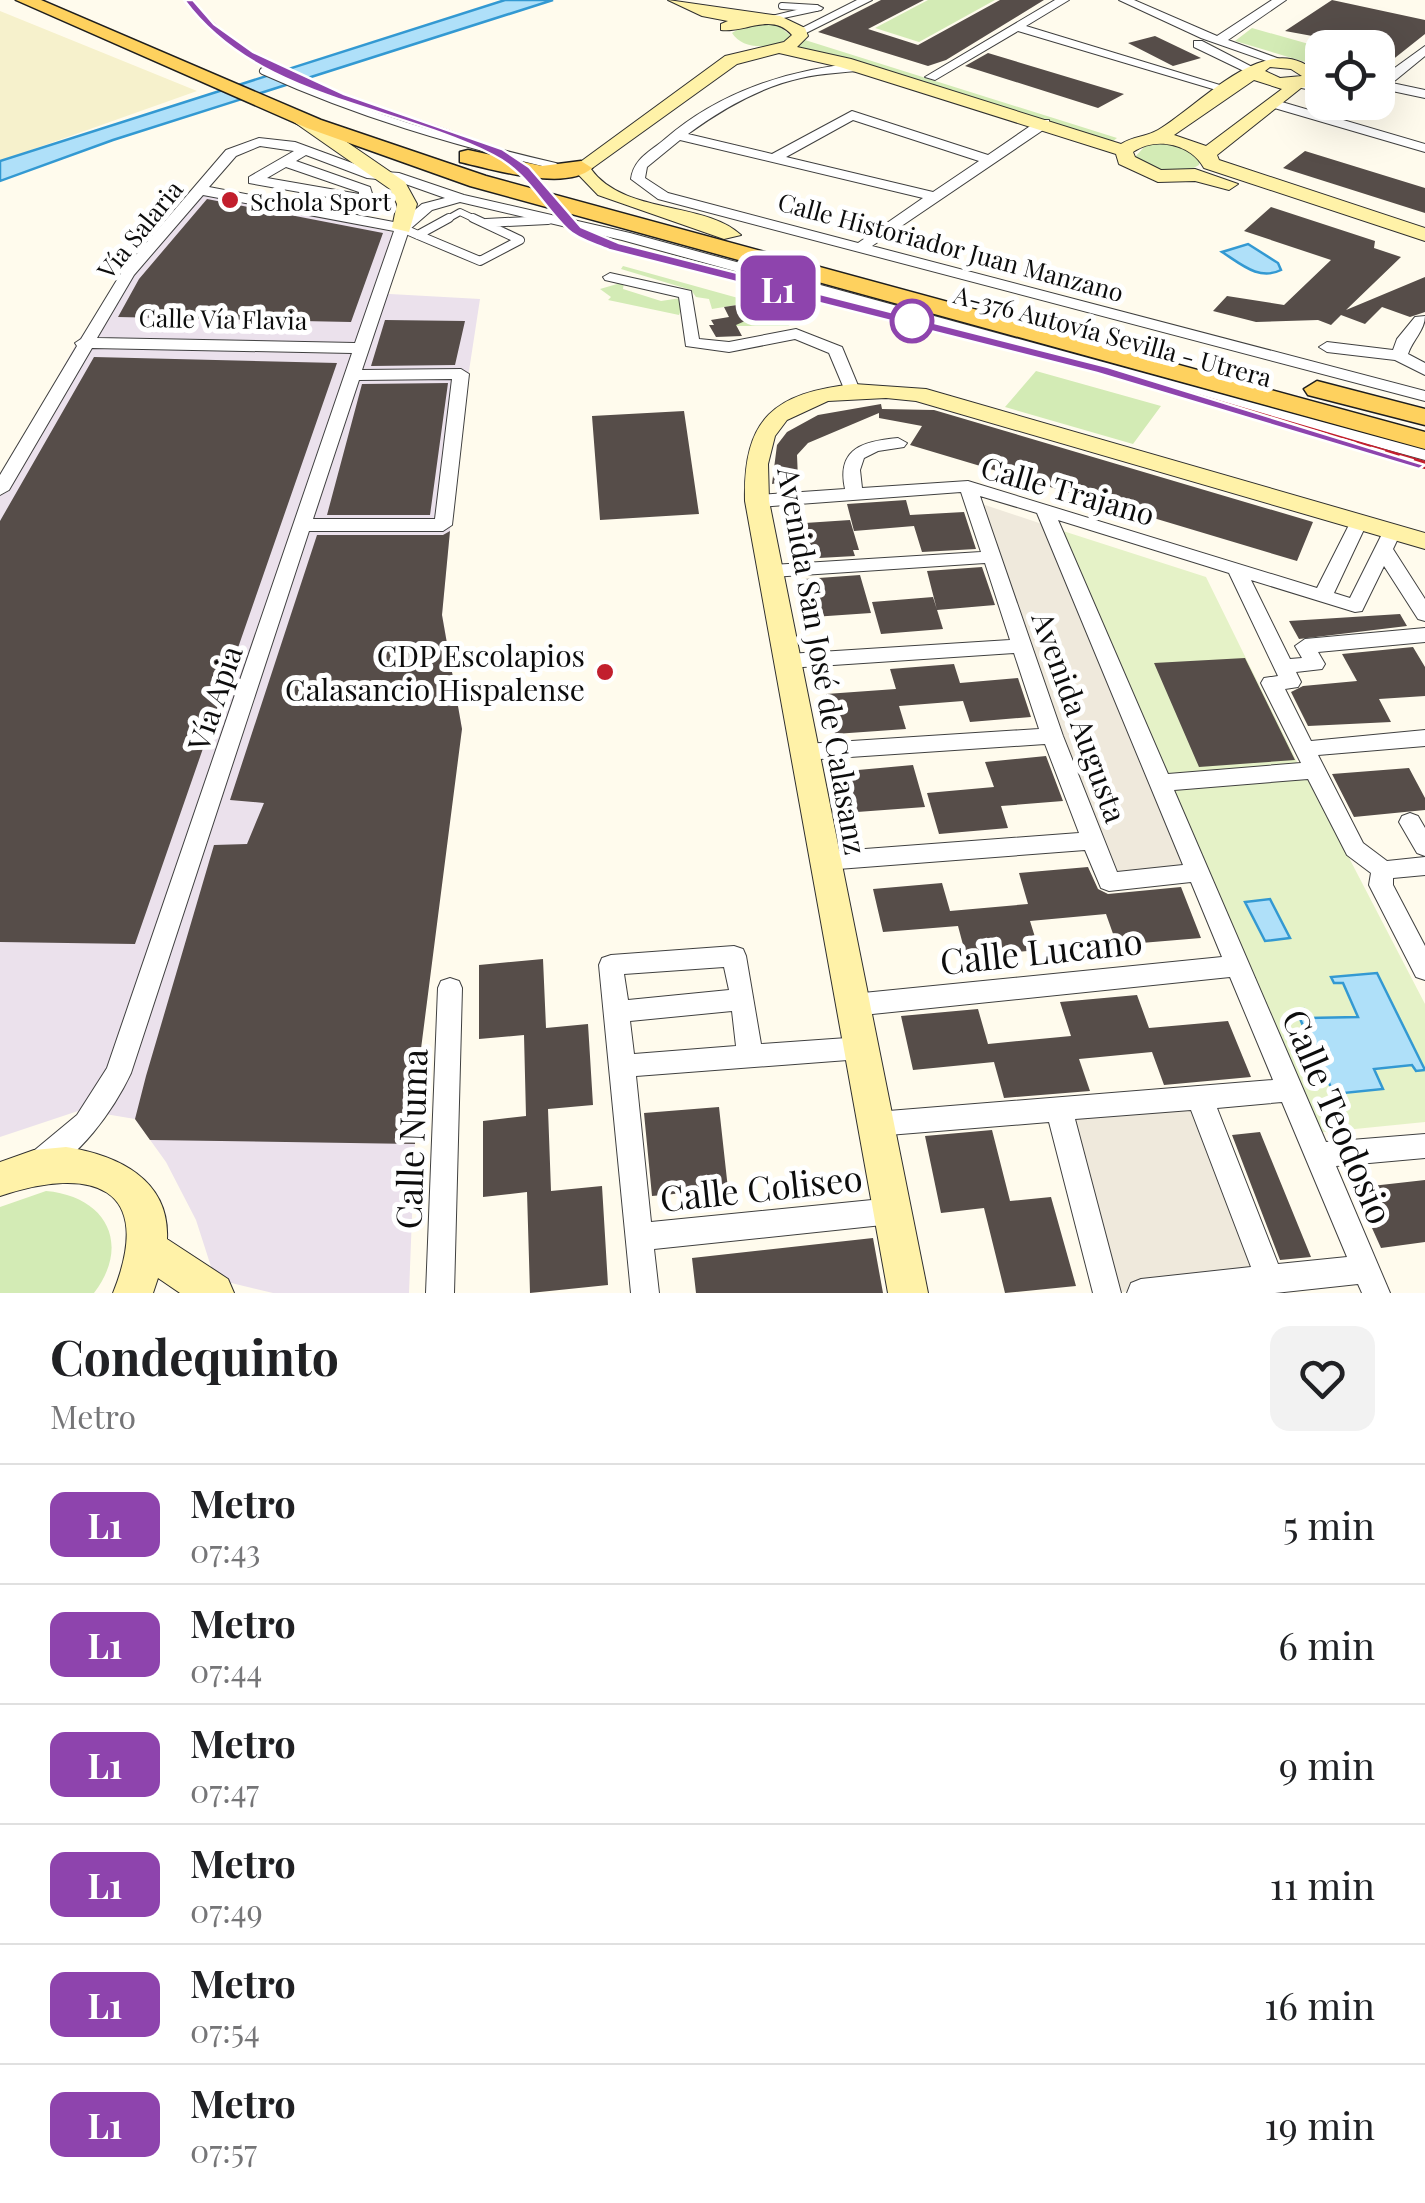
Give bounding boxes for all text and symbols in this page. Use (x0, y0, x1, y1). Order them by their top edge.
map controls (1305, 30, 1395, 120)
button: locate (1305, 30, 1395, 120)
street label: Vía Salaria (88, 172, 189, 286)
place label: Schola Sport (250, 184, 392, 217)
street label: Calle Historiador Juan Manzano (775, 184, 1127, 308)
marker: Schola Sport (219, 189, 241, 211)
line badge: L1 (733, 256, 823, 320)
text: L1 (761, 265, 795, 312)
street label: A-376 Autovía Sevilla - Utrera (950, 276, 1276, 393)
street label: Calle Vía Flavia (138, 300, 308, 336)
unlabelled marker (891, 300, 933, 342)
street label: Calle Trajano (977, 446, 1159, 534)
street label: Avenida San José de Calasanz (769, 463, 877, 858)
street label: Avenida Augusta (1023, 605, 1137, 828)
place label: CDP Escolapios Calasancio Hispalense (285, 635, 585, 709)
street label: Vía Apia (177, 640, 251, 757)
marker: CDP Escolapios Calasancio Hispalense (594, 661, 616, 683)
street label: Calle Lucano (938, 916, 1144, 984)
street label: Calle Teodosio (1273, 1002, 1405, 1230)
street label: Calle Numa (383, 1047, 437, 1230)
street label: Calle Coliseo (657, 1153, 865, 1221)
text: Condequinto (50, 1324, 339, 1388)
button: heart (1270, 1326, 1375, 1431)
text: Metro (50, 1394, 136, 1437)
text: Metro (190, 1477, 296, 1528)
text: 5 min (1283, 1499, 1375, 1550)
text: L1 (88, 1501, 122, 1548)
text: 07:43 (190, 1528, 260, 1571)
text: Metro (190, 1597, 296, 1648)
text: 6 min (1278, 1619, 1375, 1670)
text: L1 (88, 1621, 122, 1668)
text: 07:44 (190, 1648, 262, 1691)
text: Metro (190, 1717, 296, 1768)
text: 9 min (1279, 1739, 1375, 1790)
text: L1 (88, 1741, 122, 1788)
text: 07:47 (190, 1768, 259, 1811)
text: Metro (190, 1837, 296, 1888)
text: 11 min (1270, 1859, 1375, 1910)
text: L1 (88, 1861, 122, 1908)
text: 07:49 (190, 1888, 263, 1931)
text: Metro (190, 1957, 296, 2008)
text: 16 min (1264, 1979, 1375, 2030)
text: L1 (88, 1981, 122, 2028)
text: 07:54 (190, 2008, 260, 2051)
text: Metro (190, 2077, 296, 2128)
text: 19 min (1265, 2099, 1375, 2150)
text: L1 (88, 2101, 122, 2148)
text: 07:57 (190, 2128, 257, 2171)

